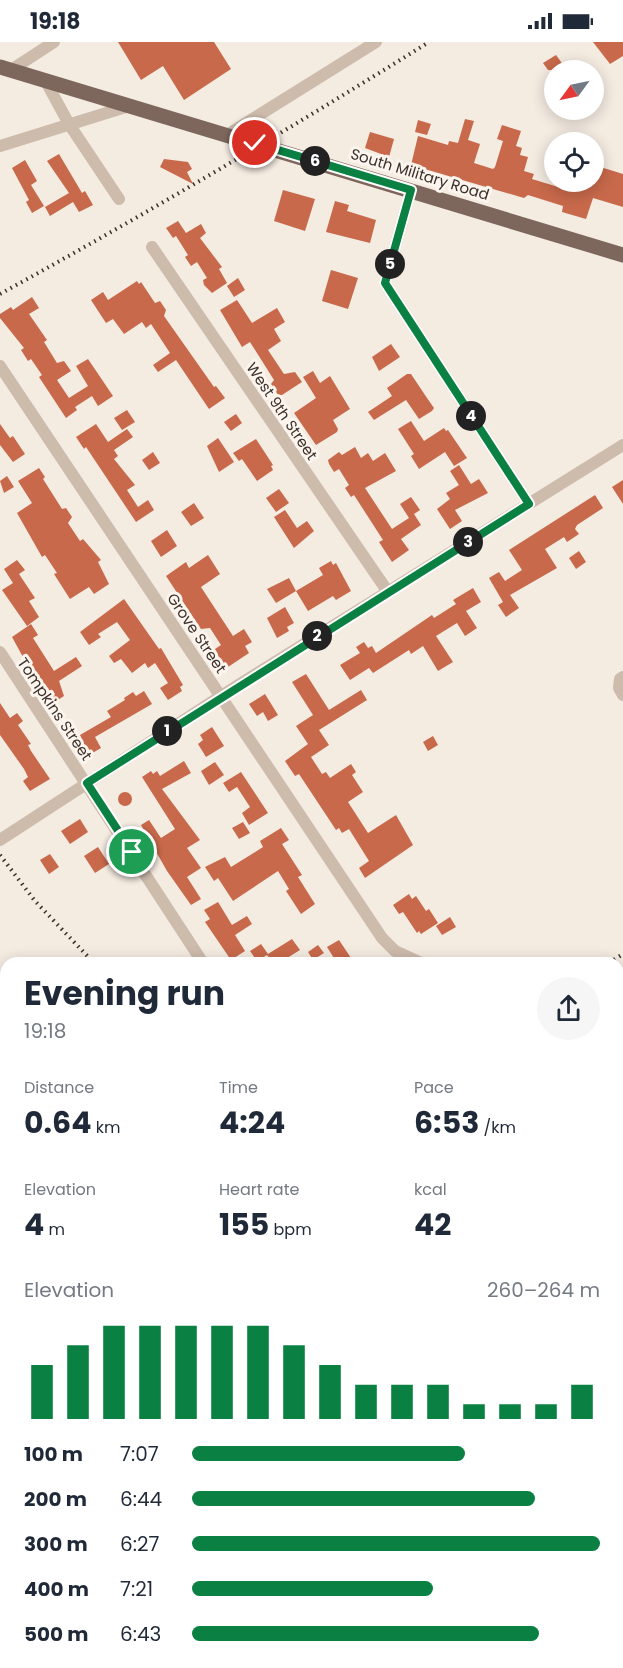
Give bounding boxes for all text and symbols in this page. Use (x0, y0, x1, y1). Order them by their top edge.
text: 19:18 (30, 6, 81, 37)
north arrow (544, 60, 604, 120)
map controls (544, 60, 604, 192)
pin (229, 117, 280, 168)
icon: check (238, 126, 271, 159)
button: locate (544, 132, 604, 192)
street label: South Military Road (348, 143, 492, 205)
pin: 6 (300, 146, 330, 176)
text: 6 (310, 149, 320, 172)
pin: 5 (375, 249, 405, 279)
text: 5 (385, 252, 395, 275)
street label: West 9th Street (242, 358, 322, 464)
pin: 4 (456, 401, 486, 431)
text: 4 (466, 404, 476, 427)
pin: 3 (453, 527, 483, 557)
text: 3 (463, 530, 473, 553)
street label: Grove Street (162, 589, 232, 677)
pin: 2 (302, 621, 332, 651)
text: 2 (312, 624, 322, 647)
street label: Tompkins Street (13, 653, 97, 765)
pin: 1 (152, 716, 182, 746)
text: 1 (164, 719, 170, 742)
pin (106, 826, 157, 877)
icon: arrive (115, 835, 148, 868)
text: Evening run (24, 970, 225, 1017)
button: share (537, 977, 600, 1040)
text: 19:18 (24, 1017, 66, 1045)
text: Distance (24, 1076, 94, 1099)
text: Time (219, 1076, 258, 1099)
text: Pace (414, 1076, 454, 1099)
text: 0.64 (24, 1101, 91, 1144)
text: 4:24 (219, 1101, 285, 1144)
text: 6:53 (414, 1101, 479, 1144)
text: km (91, 1116, 120, 1139)
text: /km (479, 1116, 516, 1139)
text: Elevation (24, 1178, 96, 1201)
text: Heart rate (219, 1178, 299, 1201)
text: kcal (414, 1178, 447, 1201)
text: 4 (24, 1203, 44, 1246)
text: 155 (219, 1203, 269, 1246)
text: 42 (414, 1203, 451, 1246)
text: m (44, 1218, 65, 1241)
text: bpm (269, 1218, 312, 1241)
text: Elevation (24, 1276, 114, 1304)
text: 260–264 m (487, 1276, 600, 1304)
text: 100 m (24, 1440, 83, 1468)
text: 7:07 (120, 1440, 159, 1468)
text: 200 m (24, 1485, 87, 1513)
text: 6:44 (120, 1485, 162, 1513)
text: 300 m (24, 1530, 88, 1558)
text: 6:27 (120, 1530, 159, 1558)
text: 400 m (24, 1575, 89, 1603)
text: 7:21 (120, 1575, 153, 1603)
text: 500 m (24, 1620, 89, 1648)
text: 6:43 (120, 1620, 161, 1648)

